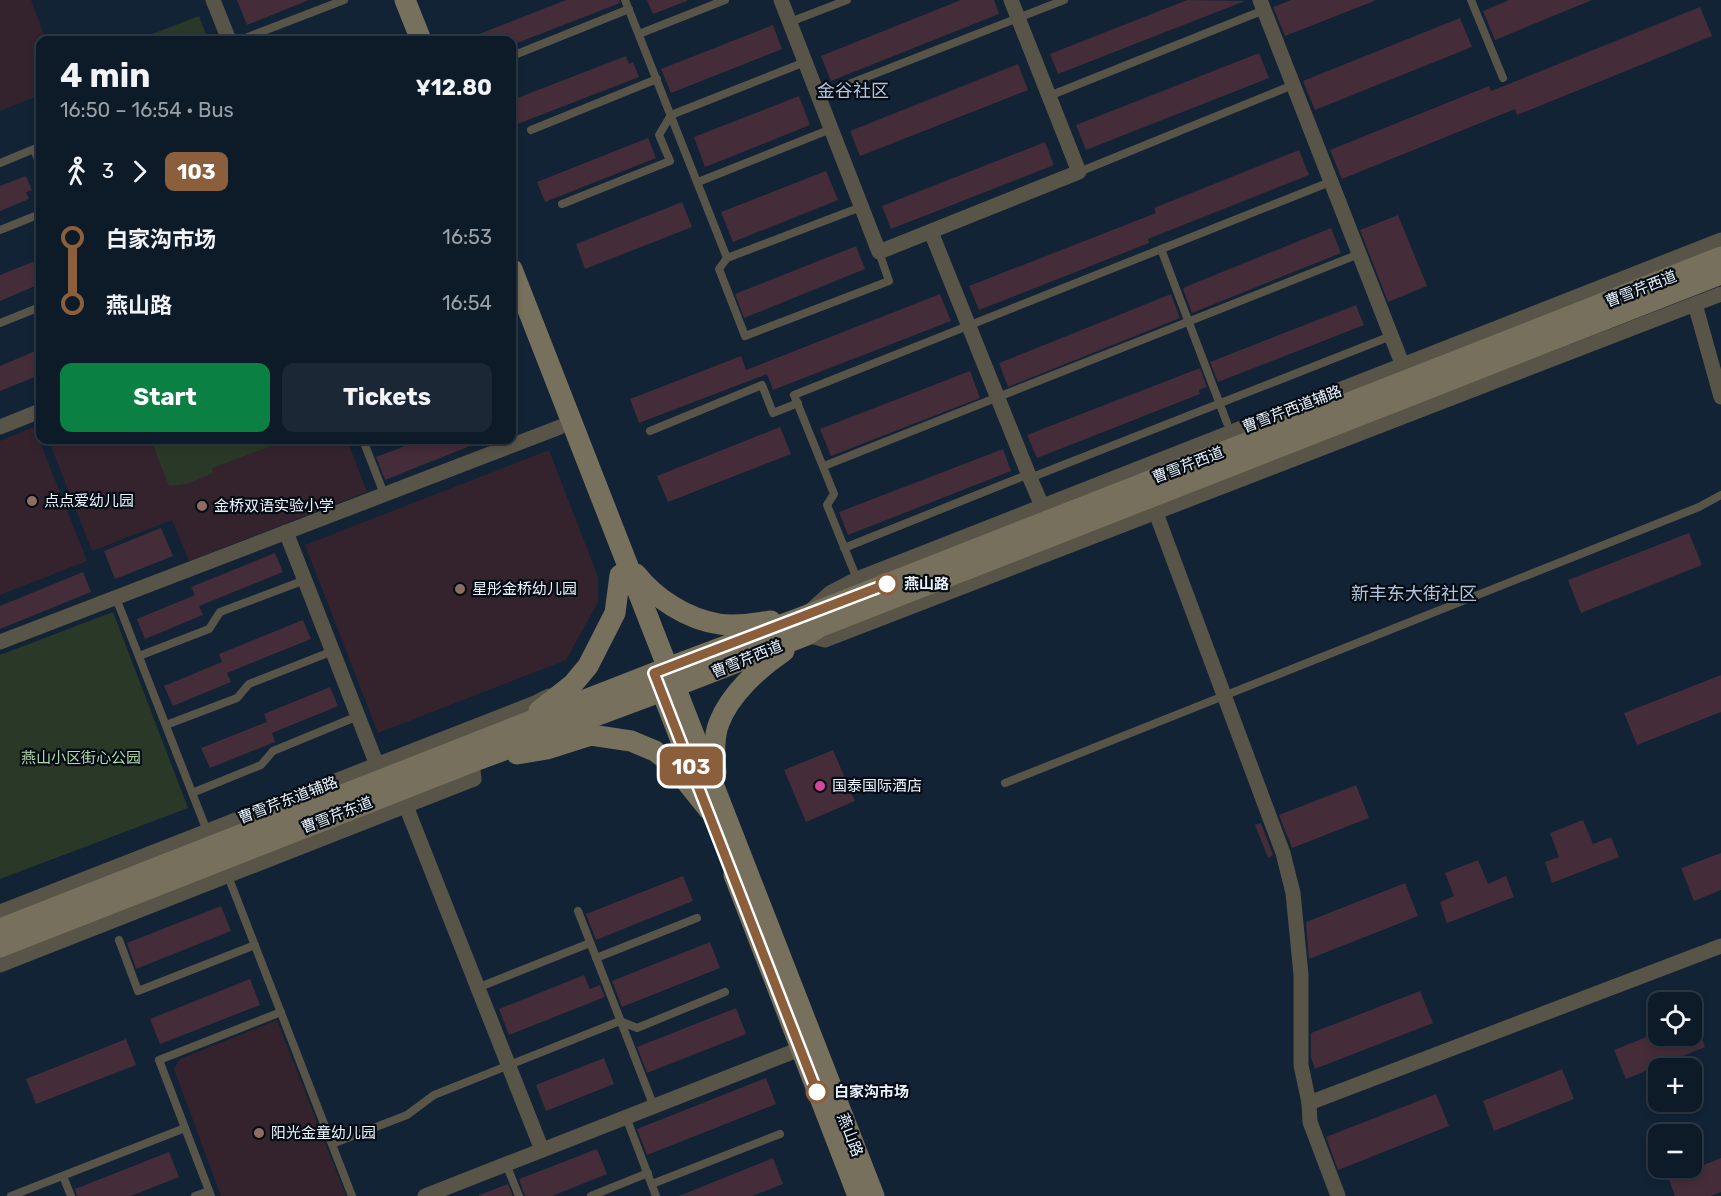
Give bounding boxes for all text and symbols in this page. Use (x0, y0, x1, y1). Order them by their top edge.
text: 4 min (60, 56, 150, 95)
text: ¥12.80 (416, 74, 492, 101)
district label: 金谷社区 (817, 80, 889, 102)
text: 16:50 – 16:54 · Bus (60, 98, 234, 122)
icon: walk (60, 155, 93, 188)
icon: forward (123, 155, 156, 188)
text: 3 (102, 159, 114, 183)
text: 103 (177, 159, 216, 184)
text: 16:53 (442, 225, 492, 249)
text: 白家沟市场 (106, 226, 216, 253)
street label: 曹雪芹西道 (1603, 267, 1679, 311)
text: 16:54 (442, 291, 492, 315)
text: 燕山路 (106, 292, 172, 319)
button: Start (60, 363, 270, 432)
button: Tickets (282, 363, 492, 432)
street label: 曹雪芹西道辅路 (1240, 382, 1344, 436)
street label: 曹雪芹西道 (1150, 443, 1226, 487)
place label: 点点爱幼儿园 (44, 492, 134, 510)
marker: 点点爱幼儿园 (25, 494, 39, 508)
place label: 金桥双语实验小学 (214, 497, 334, 515)
marker: 金桥双语实验小学 (195, 499, 209, 513)
marker: 燕山路 (876, 573, 898, 595)
place label: 燕山路 (904, 575, 949, 593)
place label: 星彤金桥幼儿园 (472, 580, 577, 598)
marker: 星彤金桥幼儿园 (453, 582, 467, 596)
district label: 新丰东大街社区 (1351, 583, 1477, 605)
street label: 曹雪芹西道 (709, 637, 785, 681)
line badge: 103 (656, 746, 726, 786)
park label: 燕山小区街心公园 (21, 749, 141, 767)
text: 103 (672, 754, 710, 779)
street label: 曹雪芹东道辅路 (236, 773, 340, 827)
place label: 国泰国际酒店 (832, 777, 922, 795)
marker: 国泰国际酒店 (813, 779, 827, 793)
street label: 曹雪芹东道 (299, 793, 375, 837)
map controls (1648, 992, 1702, 1178)
button: locate (1648, 992, 1702, 1046)
button: + (1648, 1058, 1702, 1112)
marker: 白家沟市场 (806, 1081, 828, 1103)
place label: 白家沟市场 (834, 1083, 909, 1101)
street label: 燕山路 (834, 1111, 866, 1159)
place label: 阳光金童幼儿园 (271, 1124, 376, 1142)
button: − (1648, 1124, 1702, 1178)
marker: 阳光金童幼儿园 (252, 1126, 266, 1140)

